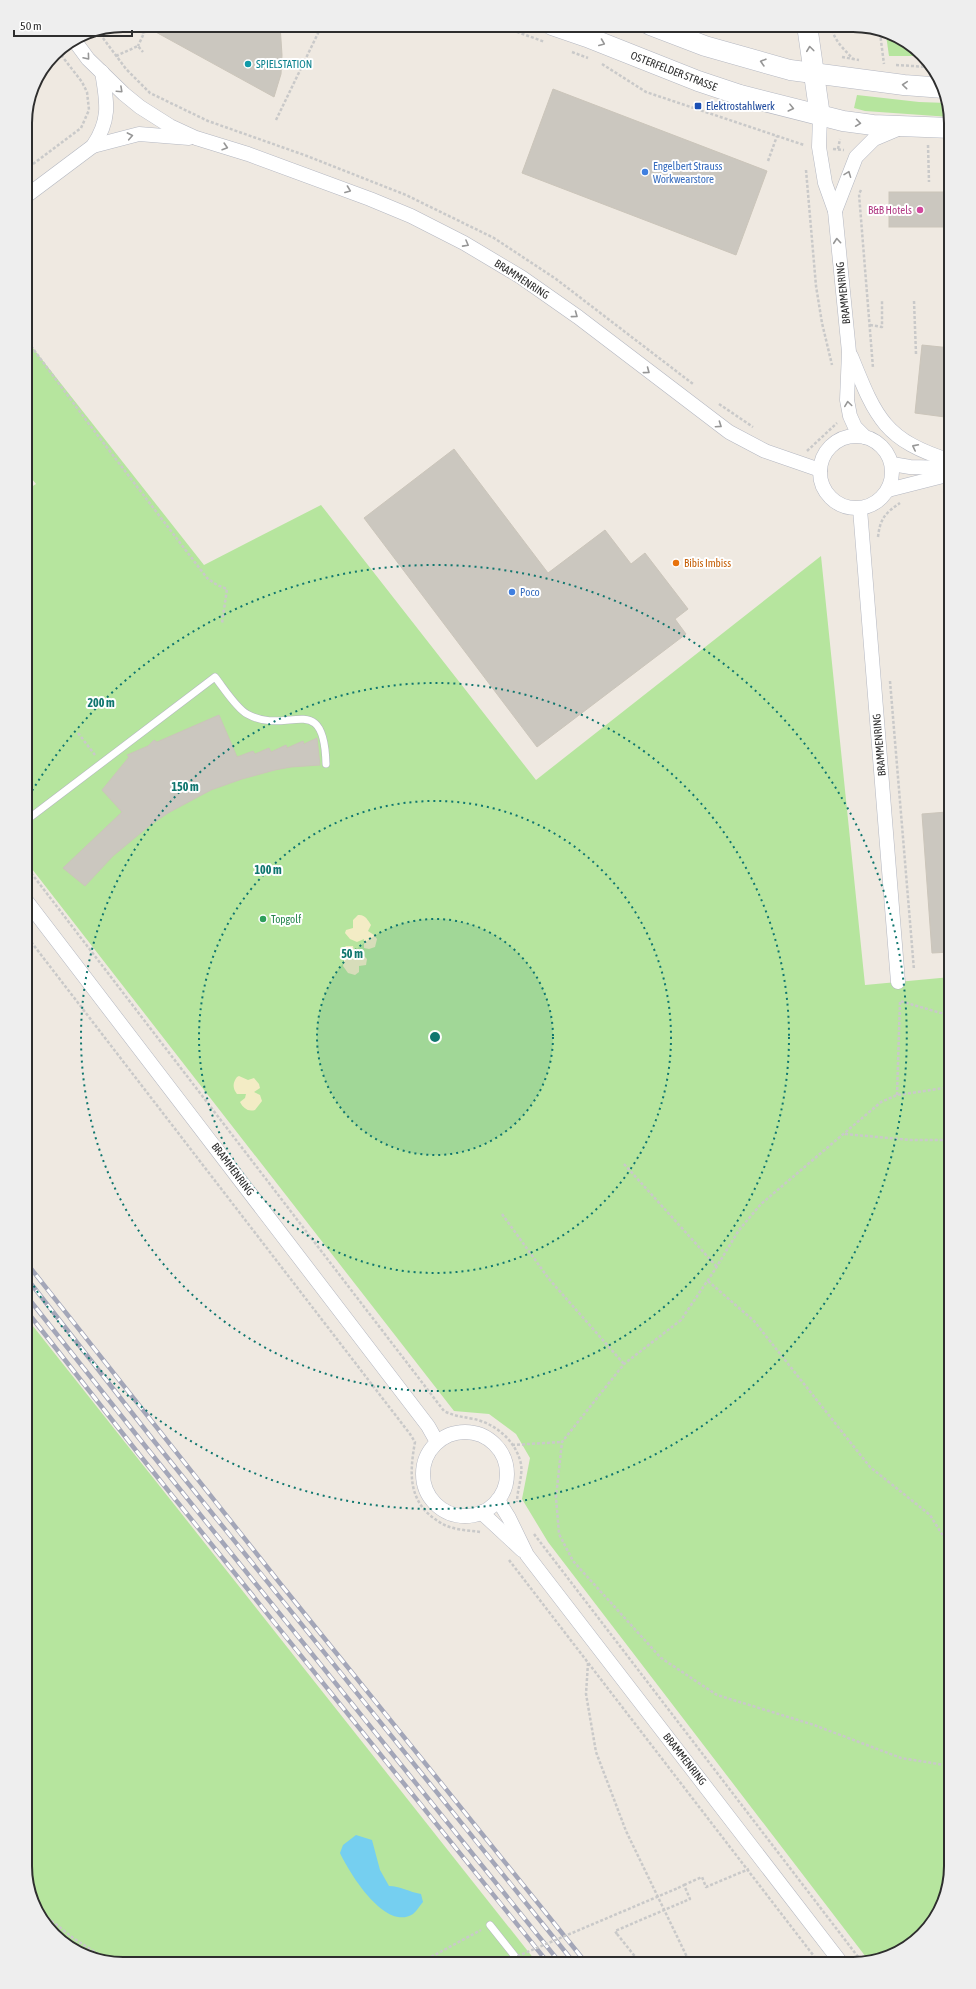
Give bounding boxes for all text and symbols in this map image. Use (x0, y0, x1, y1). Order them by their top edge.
scale bar (14, 12, 132, 38)
text: 50 m (20, 19, 42, 33)
one-way arrow (599, 38, 606, 46)
one-way arrow (806, 46, 815, 52)
street label: OSTERFELDER STRASSE (629, 49, 719, 93)
one-way arrow (82, 52, 89, 60)
place label: SPIELSTATION (256, 58, 312, 70)
one-way arrow (760, 58, 767, 67)
marker: SPIELSTATION (243, 59, 253, 69)
one-way arrow (902, 81, 908, 90)
one-way arrow (115, 85, 123, 93)
place label: Elektrostahlwerk (706, 100, 775, 112)
marker: Elektrostahlwerk (693, 101, 703, 111)
one-way arrow (788, 104, 794, 112)
one-way arrow (855, 118, 861, 127)
one-way arrow (127, 132, 133, 141)
one-way arrow (221, 142, 228, 151)
place label: Engelbert Strauss Workwearstore (653, 160, 723, 185)
marker: Engelbert Strauss Workwearstore (640, 167, 650, 177)
one-way arrow (844, 171, 852, 178)
one-way arrow (344, 186, 351, 194)
place label: B&B Hotels (868, 204, 912, 216)
marker: B&B Hotels (915, 205, 925, 215)
one-way arrow (833, 238, 842, 244)
one-way arrow (461, 240, 469, 247)
street label: BRAMMENRING (492, 257, 552, 301)
street label: BRAMMENRING (834, 261, 852, 325)
one-way arrow (570, 310, 577, 317)
one-way arrow (643, 366, 650, 373)
one-way arrow (844, 401, 853, 407)
one-way arrow (715, 421, 722, 428)
one-way arrow (911, 444, 919, 452)
place label: Bibis Imbiss (684, 557, 731, 569)
marker: Bibis Imbiss (671, 558, 681, 568)
place label: Poco (520, 586, 540, 598)
marker: Poco (507, 587, 517, 597)
text: 200 m (87, 696, 115, 710)
street label: BRAMMENRING (870, 713, 888, 777)
text: 150 m (171, 780, 199, 794)
text: 100 m (254, 863, 282, 877)
place label: Topgolf (271, 913, 301, 925)
marker: Topgolf (258, 914, 268, 924)
text: 50 m (341, 947, 363, 961)
centre of rings (428, 1030, 442, 1044)
street label: BRAMMENRING (209, 1140, 257, 1198)
street label: BRAMMENRING (661, 1731, 709, 1788)

